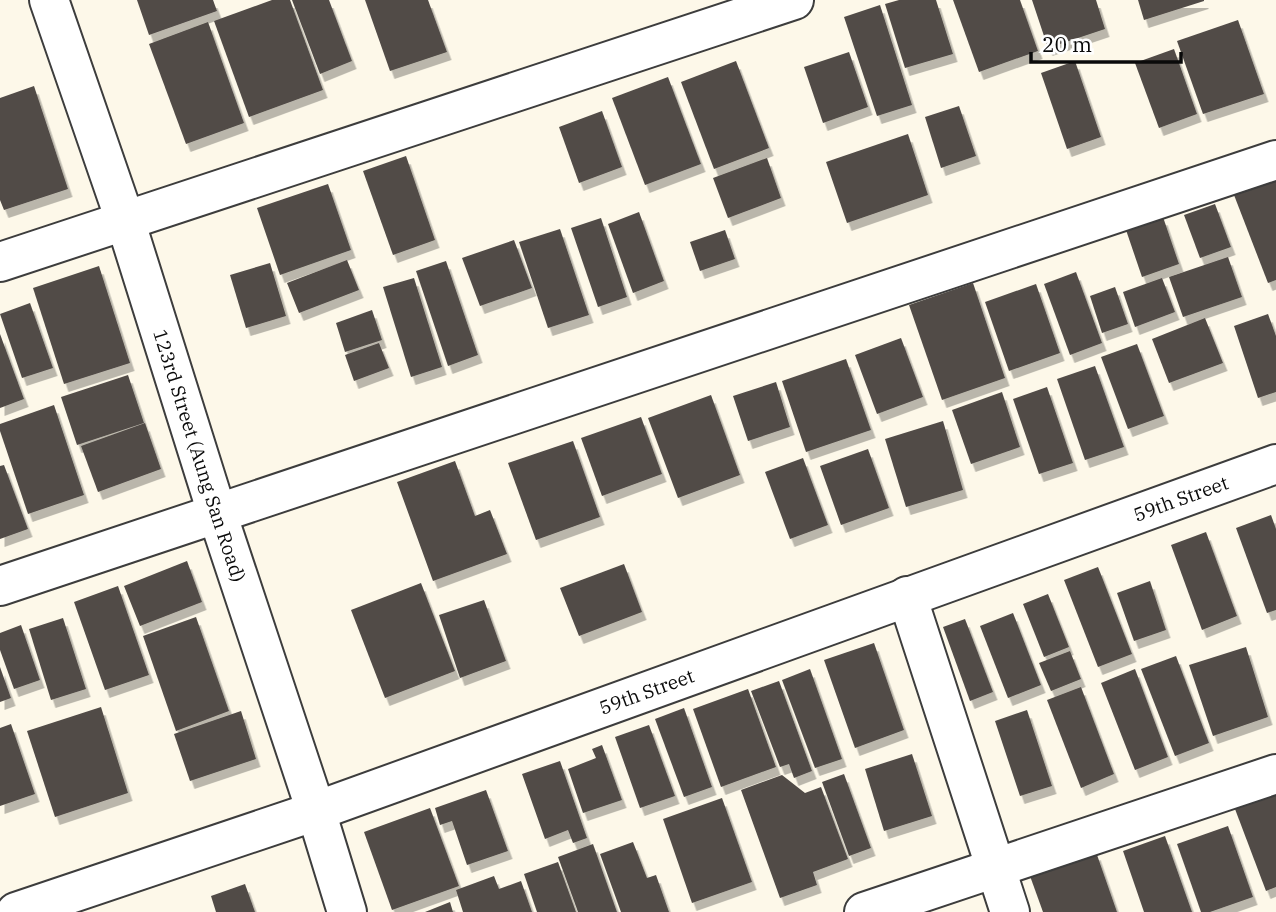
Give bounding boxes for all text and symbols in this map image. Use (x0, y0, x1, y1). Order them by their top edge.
scale bar (1031, 21, 1182, 65)
text: 20 m (1042, 30, 1092, 58)
street label: 123rd Street (Aung San Road) (148, 326, 251, 585)
street label: 59th Street (1130, 470, 1232, 527)
street label: 59th Street (596, 663, 698, 720)

